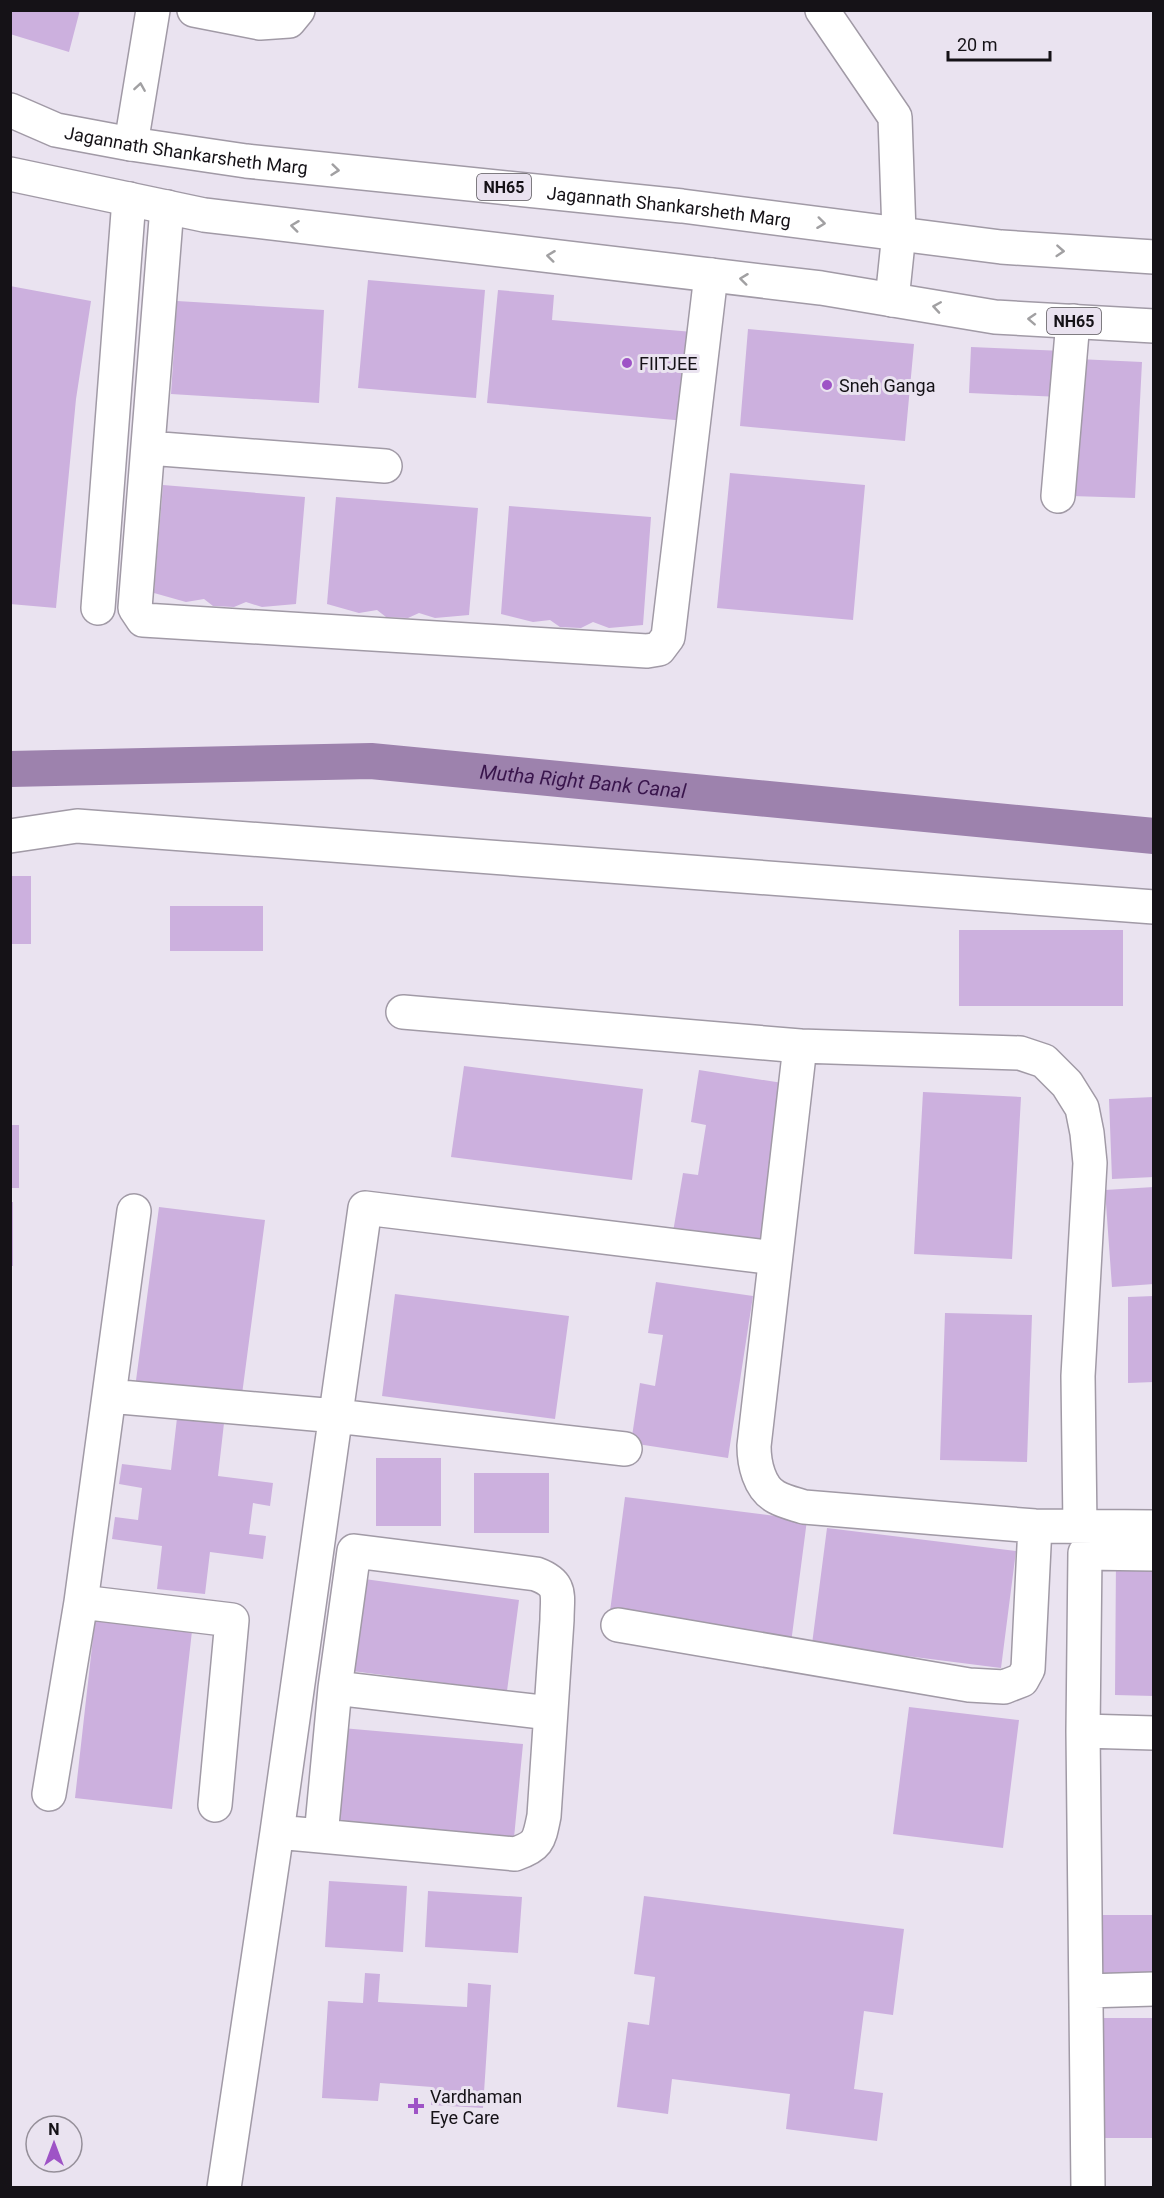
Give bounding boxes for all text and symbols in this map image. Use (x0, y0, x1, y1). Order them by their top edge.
scale bar (948, 24, 1050, 62)
text: 20 m (957, 34, 997, 55)
one-way arrow (134, 82, 146, 91)
street label: Jagannath Shankarsheth Marg (63, 121, 309, 178)
one-way arrow (330, 163, 339, 176)
road number: NH65 (477, 174, 531, 200)
street label: Jagannath Shankarsheth Marg (546, 182, 792, 230)
one-way arrow (816, 216, 825, 229)
one-way arrow (290, 220, 299, 233)
one-way arrow (1055, 244, 1064, 257)
one-way arrow (546, 251, 555, 263)
one-way arrow (740, 273, 749, 286)
one-way arrow (933, 302, 942, 314)
road number: NH65 (1047, 308, 1101, 334)
one-way arrow (1028, 313, 1037, 326)
place label: FIITJEE (639, 353, 698, 374)
marker: FIITJEE (620, 356, 634, 370)
place label: Sneh Ganga (839, 375, 935, 396)
marker: Sneh Ganga (820, 378, 834, 392)
water label: Mutha Right Bank Canal (479, 759, 687, 803)
place label: Vardhaman Eye Care (430, 2086, 522, 2128)
marker: Vardhaman Eye Care (407, 2097, 425, 2115)
north arrow (24, 2114, 84, 2174)
text: N (48, 2120, 60, 2139)

